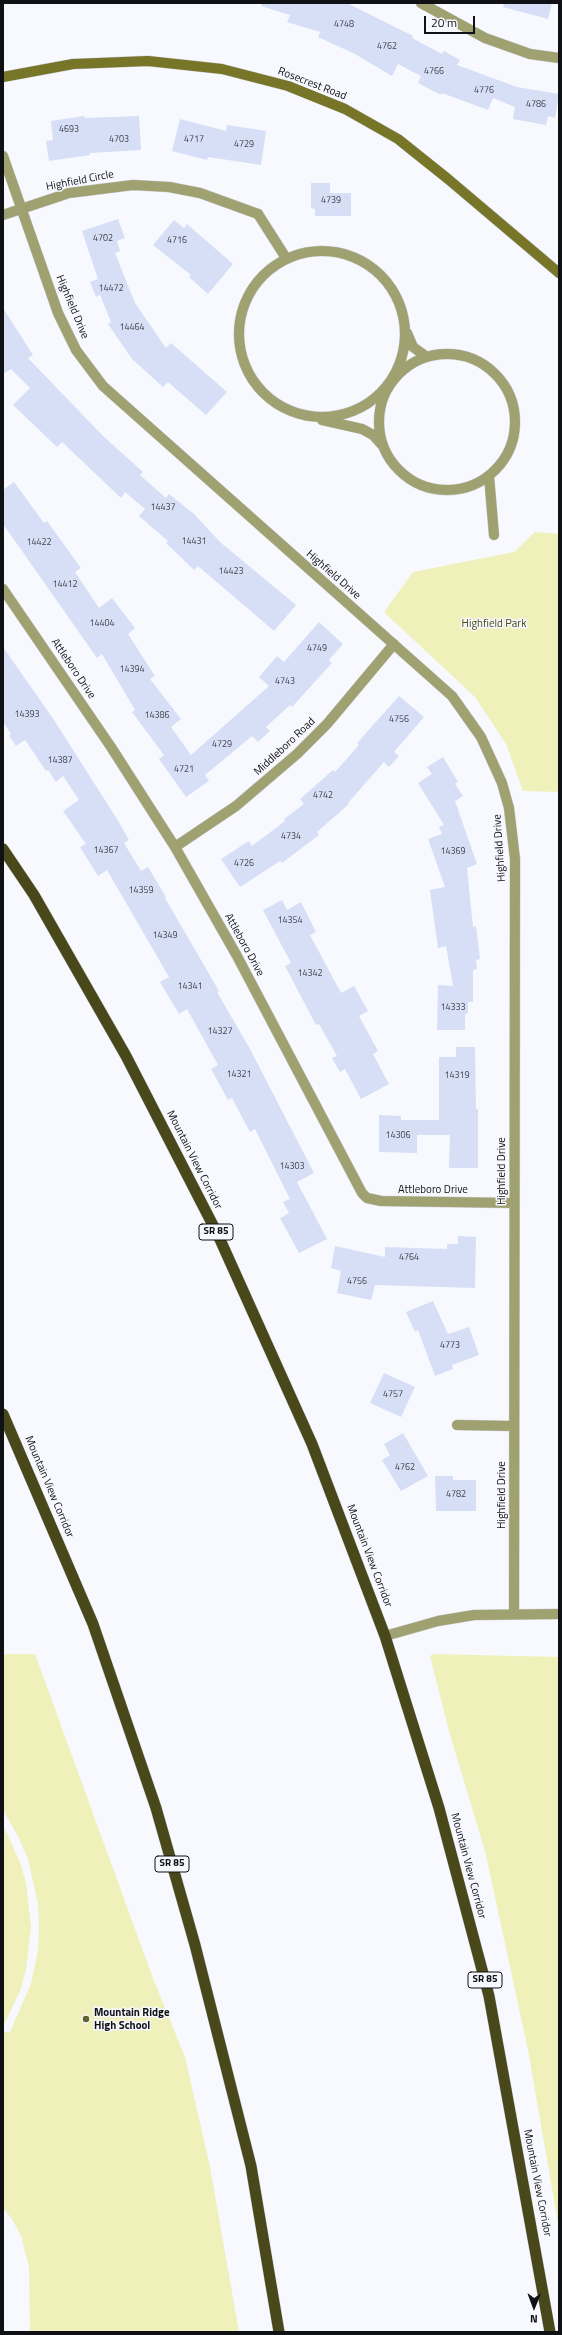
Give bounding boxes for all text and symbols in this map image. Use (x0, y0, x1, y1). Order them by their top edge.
scale bar (426, 8, 477, 34)
text: 20 m (431, 13, 457, 32)
house number: 4748 (334, 20, 354, 30)
house number: 4762 (377, 42, 397, 52)
street label: Rosecrest Road (276, 65, 348, 103)
house number: 4766 (424, 67, 444, 77)
house number: 4776 (474, 86, 494, 96)
house number: 4786 (526, 100, 546, 110)
house number: 4693 (59, 125, 79, 135)
house number: 4703 (109, 135, 129, 145)
house number: 4717 (184, 135, 204, 145)
house number: 4729 (234, 140, 254, 150)
street label: Highfield Circle (45, 168, 115, 194)
house number: 4739 (321, 196, 341, 206)
house number: 4702 (93, 234, 113, 244)
house number: 4716 (167, 236, 187, 246)
street label: Highfield Drive (53, 273, 91, 341)
house number: 14472 (98, 284, 124, 294)
house number: 14464 (119, 323, 145, 333)
house number: 14437 (150, 503, 176, 513)
house number: 14431 (181, 537, 207, 547)
house number: 14422 (26, 538, 52, 548)
street label: Highfield Drive (303, 548, 363, 602)
house number: 14423 (218, 567, 244, 577)
house number: 14412 (52, 580, 78, 590)
park label: Highfield Park (462, 617, 526, 631)
house number: 14404 (89, 619, 115, 629)
street label: Attleboro Drive (48, 636, 98, 702)
house number: 4749 (307, 644, 327, 654)
house number: 14394 (119, 665, 145, 675)
house number: 4743 (275, 677, 295, 687)
house number: 14393 (14, 710, 40, 720)
house number: 14386 (144, 711, 170, 721)
street label: Middleboro Road (252, 715, 318, 779)
house number: 4756 (389, 715, 409, 725)
house number: 4729 (212, 740, 232, 750)
house number: 14387 (47, 756, 73, 766)
house number: 4721 (174, 765, 194, 775)
house number: 4742 (313, 791, 333, 801)
street label: Highfield Drive (491, 814, 509, 882)
house number: 4734 (281, 832, 301, 842)
house number: 14367 (93, 846, 119, 856)
house number: 14369 (440, 847, 466, 857)
house number: 4726 (234, 859, 254, 869)
house number: 14359 (128, 886, 154, 896)
street label: Attleboro Drive (221, 911, 267, 979)
house number: 14354 (277, 916, 303, 926)
house number: 14349 (152, 931, 178, 941)
house number: 14342 (297, 969, 323, 979)
house number: 14341 (177, 982, 203, 992)
house number: 14333 (440, 1003, 466, 1013)
house number: 14327 (207, 1027, 233, 1037)
house number: 14321 (226, 1070, 252, 1080)
house number: 14319 (444, 1071, 470, 1081)
street label: Mountain View Corridor (163, 1108, 225, 1212)
house number: 14306 (385, 1131, 411, 1141)
street label: Highfield Drive (495, 1137, 509, 1205)
house number: 14303 (279, 1162, 305, 1172)
street label: Attleboro Drive (398, 1183, 468, 1197)
road number: SR 85 (199, 1224, 233, 1240)
house number: 4764 (399, 1253, 419, 1263)
house number: 4756 (347, 1277, 367, 1287)
house number: 4773 (440, 1341, 460, 1351)
house number: 4757 (383, 1390, 403, 1400)
street label: Mountain View Corridor (22, 1434, 76, 1540)
street label: Highfield Drive (495, 1461, 509, 1529)
house number: 4762 (395, 1463, 415, 1473)
house number: 4782 (446, 1490, 466, 1500)
street label: Mountain View Corridor (343, 1503, 395, 1609)
street label: Mountain View Corridor (448, 1812, 488, 1920)
road number: SR 85 (155, 1856, 189, 1872)
road number: SR 85 (468, 1972, 502, 1988)
place label: Mountain Ridge High School (94, 2006, 170, 2032)
marker: Mountain Ridge High School (81, 2014, 91, 2024)
street label: Mountain View Corridor (520, 2128, 554, 2238)
north arrow (514, 2287, 554, 2327)
text: N (530, 2311, 538, 2327)

